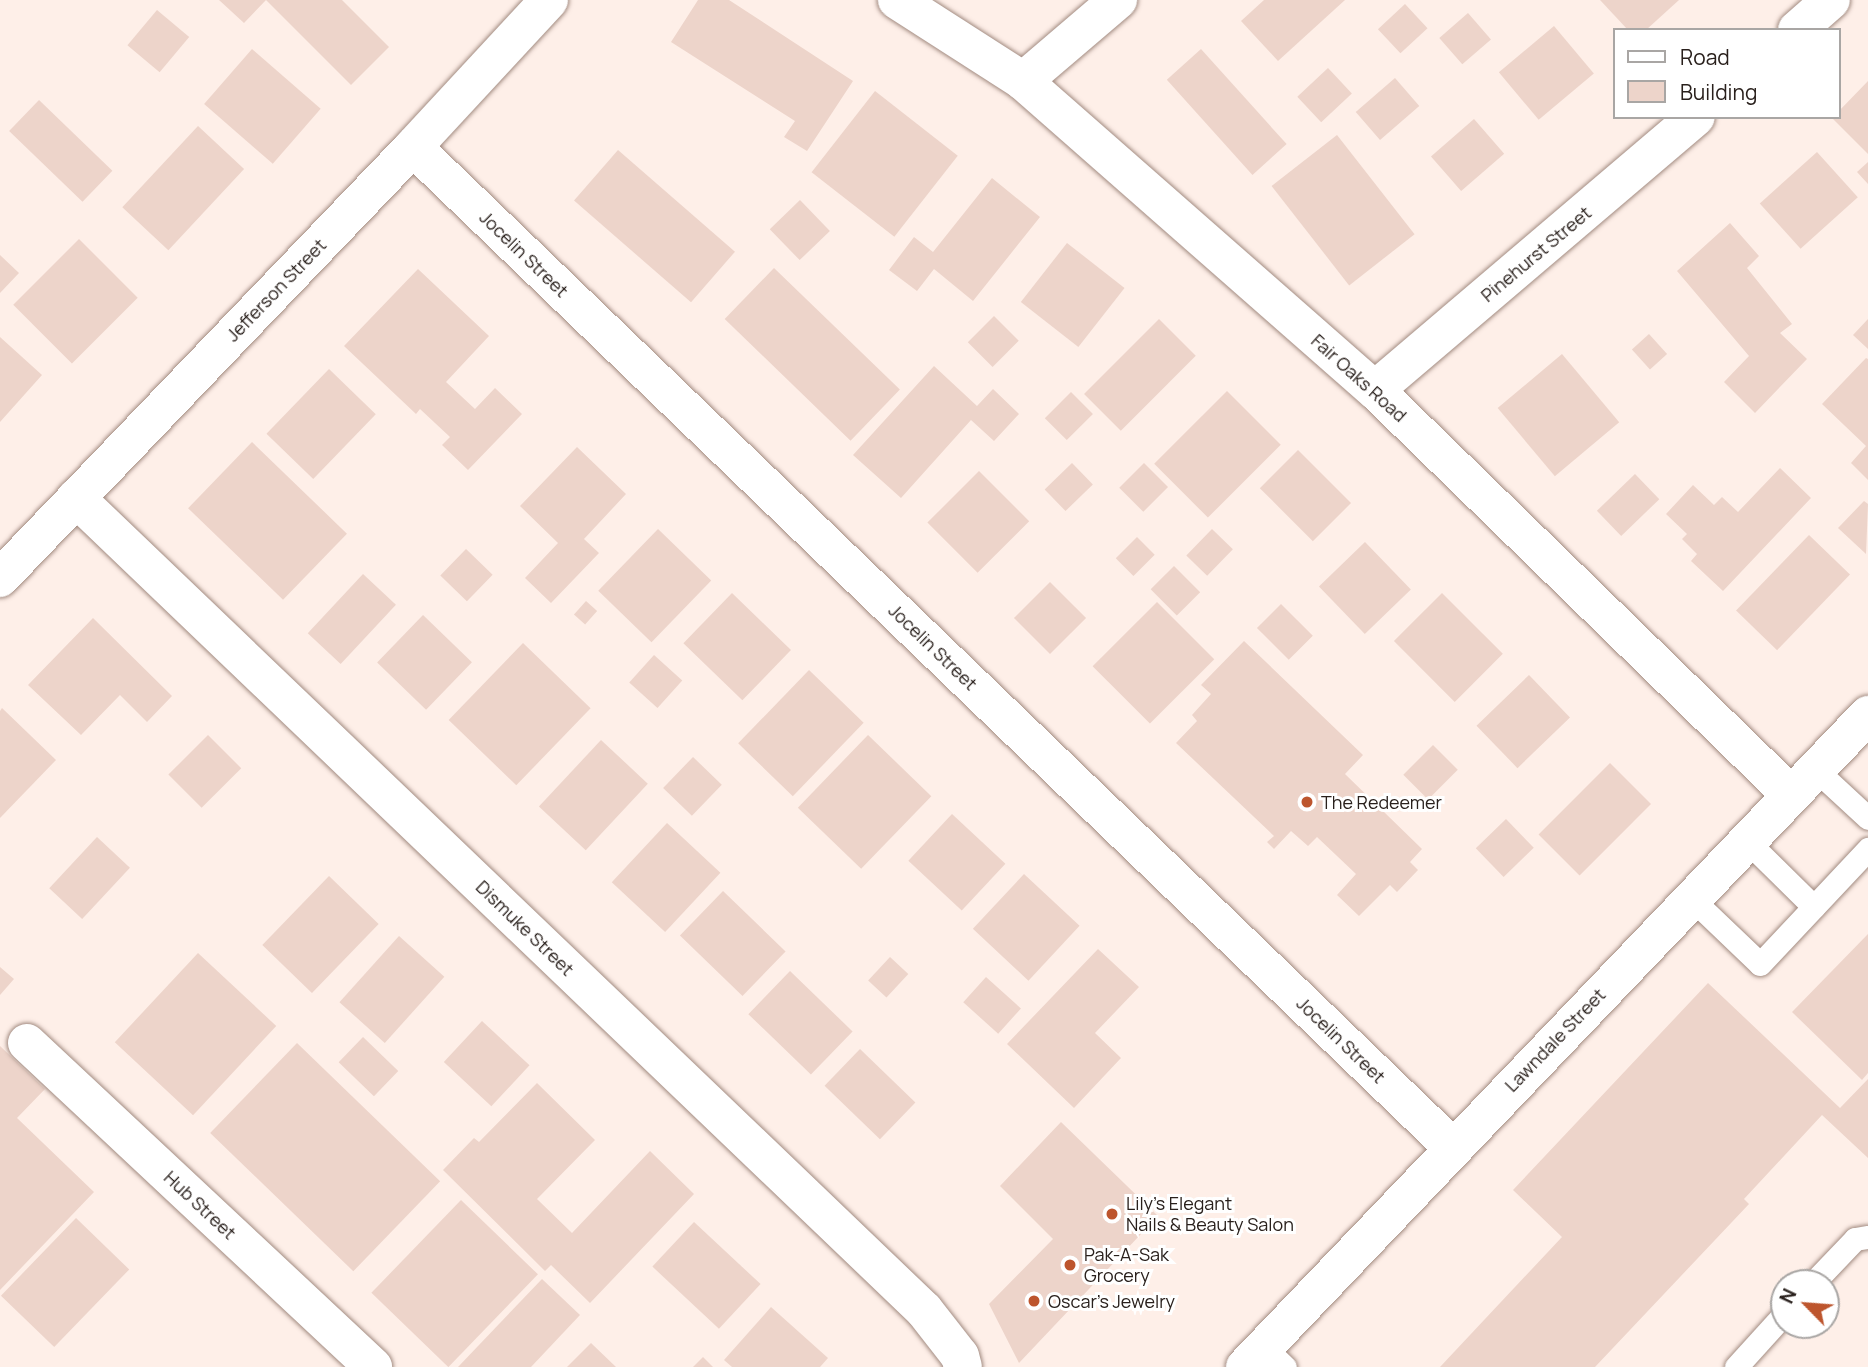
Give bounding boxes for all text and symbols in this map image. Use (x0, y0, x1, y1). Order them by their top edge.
legend (1612, 28, 1840, 119)
text: Road (1680, 43, 1730, 71)
text: Building (1680, 78, 1757, 106)
street label: Pinehurst Street (1477, 202, 1595, 306)
street label: Jocelin Street (475, 206, 573, 302)
street label: Jefferson Street (222, 234, 330, 346)
street label: Fair Oaks Road (1307, 330, 1411, 426)
street label: Jocelin Street (884, 599, 982, 695)
place label: The Redeemer (1321, 791, 1442, 813)
marker: The Redeemer (1299, 794, 1315, 810)
street label: Dismuke Street (472, 876, 578, 980)
street label: Lawndale Street (1500, 984, 1610, 1096)
street label: Jocelin Street (1292, 992, 1390, 1088)
street label: Hub Street (160, 1166, 240, 1244)
place label: Lily's Elegant Nails & Beauty Salon (1126, 1193, 1294, 1236)
marker: Lily's Elegant Nails & Beauty Salon (1104, 1206, 1120, 1222)
place label: Pak-A-Sak Grocery (1084, 1244, 1169, 1286)
marker: Pak-A-Sak Grocery (1062, 1257, 1078, 1273)
north arrow (1770, 1269, 1840, 1339)
text: N (1773, 1284, 1802, 1308)
place label: Oscar's Jewelry (1048, 1290, 1175, 1312)
marker: Oscar's Jewelry (1026, 1293, 1042, 1309)

